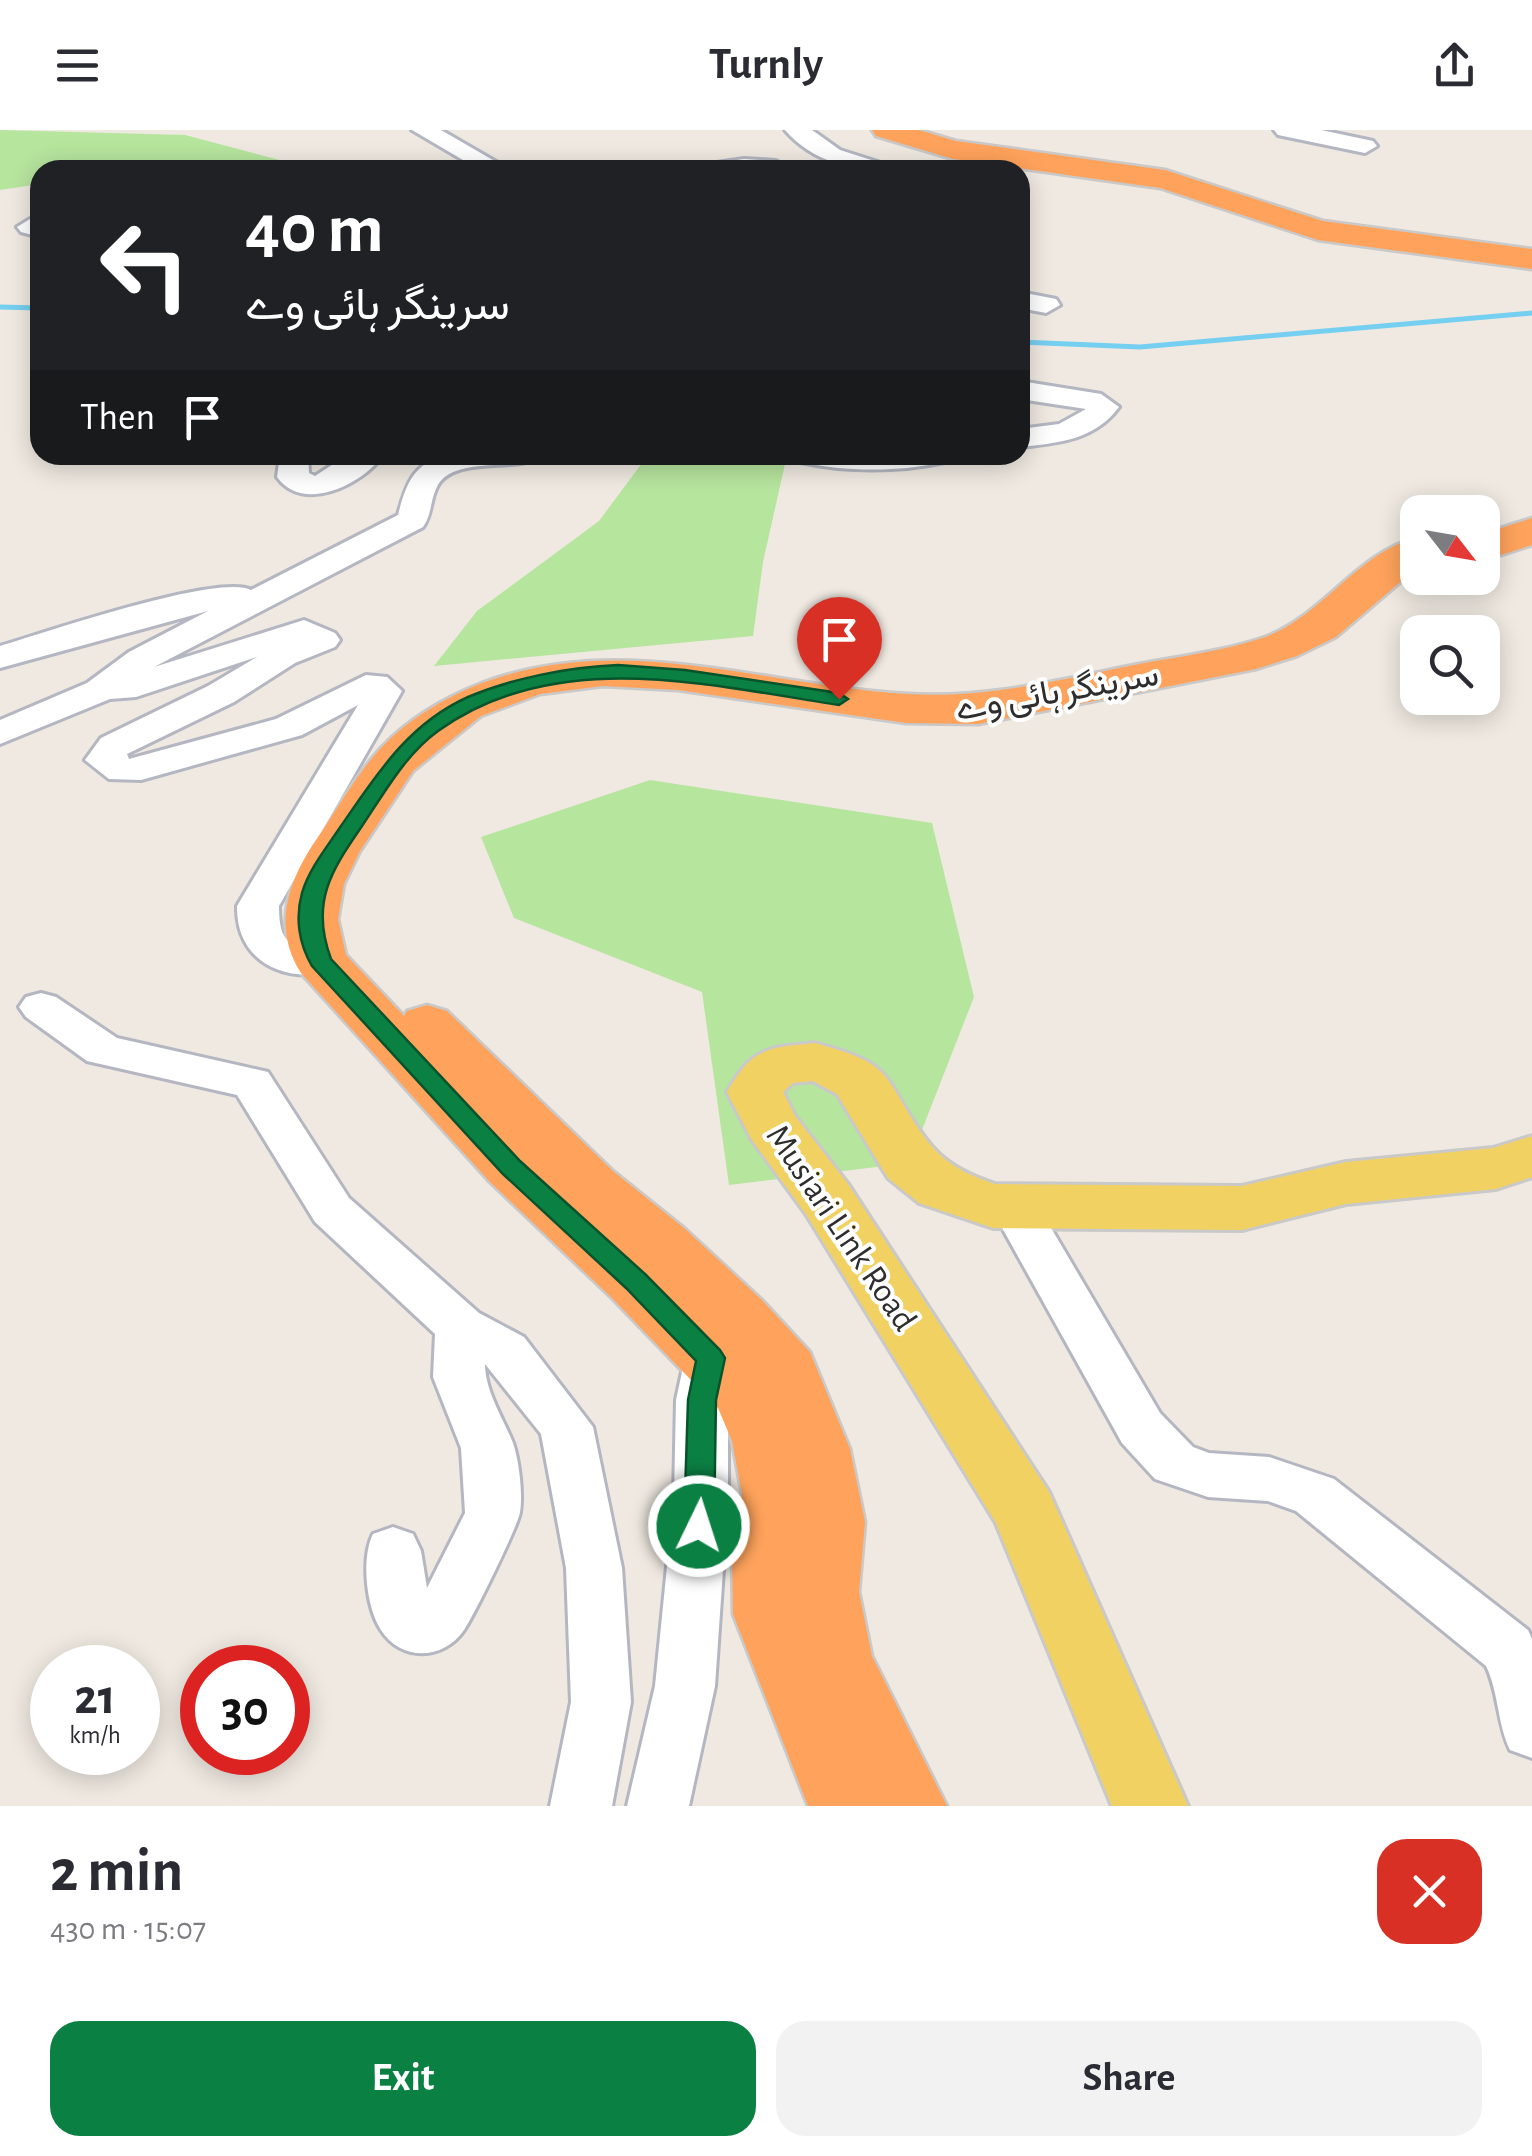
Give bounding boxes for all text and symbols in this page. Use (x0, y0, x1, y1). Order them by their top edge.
icon: menu (50, 38, 105, 93)
icon: share (1427, 38, 1482, 93)
text: Turnly (709, 42, 823, 87)
text: 40 m (245, 195, 384, 265)
icon: left (80, 200, 210, 330)
text: سرینگر ہائی وے (245, 283, 510, 328)
icon: arrive (175, 390, 230, 445)
text: Then (80, 399, 155, 437)
north arrow (1400, 495, 1500, 595)
map controls (1400, 495, 1500, 715)
pin (797, 597, 882, 700)
icon: arrive (812, 612, 867, 667)
button: search (1400, 615, 1500, 715)
street label: سرینگر ہائی وے (953, 657, 1162, 731)
street label: Musiari Link Road (759, 1119, 923, 1337)
position arrow (647, 1474, 751, 1578)
speed limit sign: 30 (180, 1645, 310, 1775)
text: 21 (74, 1673, 116, 1723)
text: km/h (69, 1723, 121, 1748)
button: close (1377, 1839, 1482, 1944)
text: 2 min (50, 1842, 183, 1902)
text: 430 m · 15:07 (50, 1913, 206, 1945)
button: Exit (50, 2021, 756, 2136)
button: Share (776, 2021, 1482, 2136)

